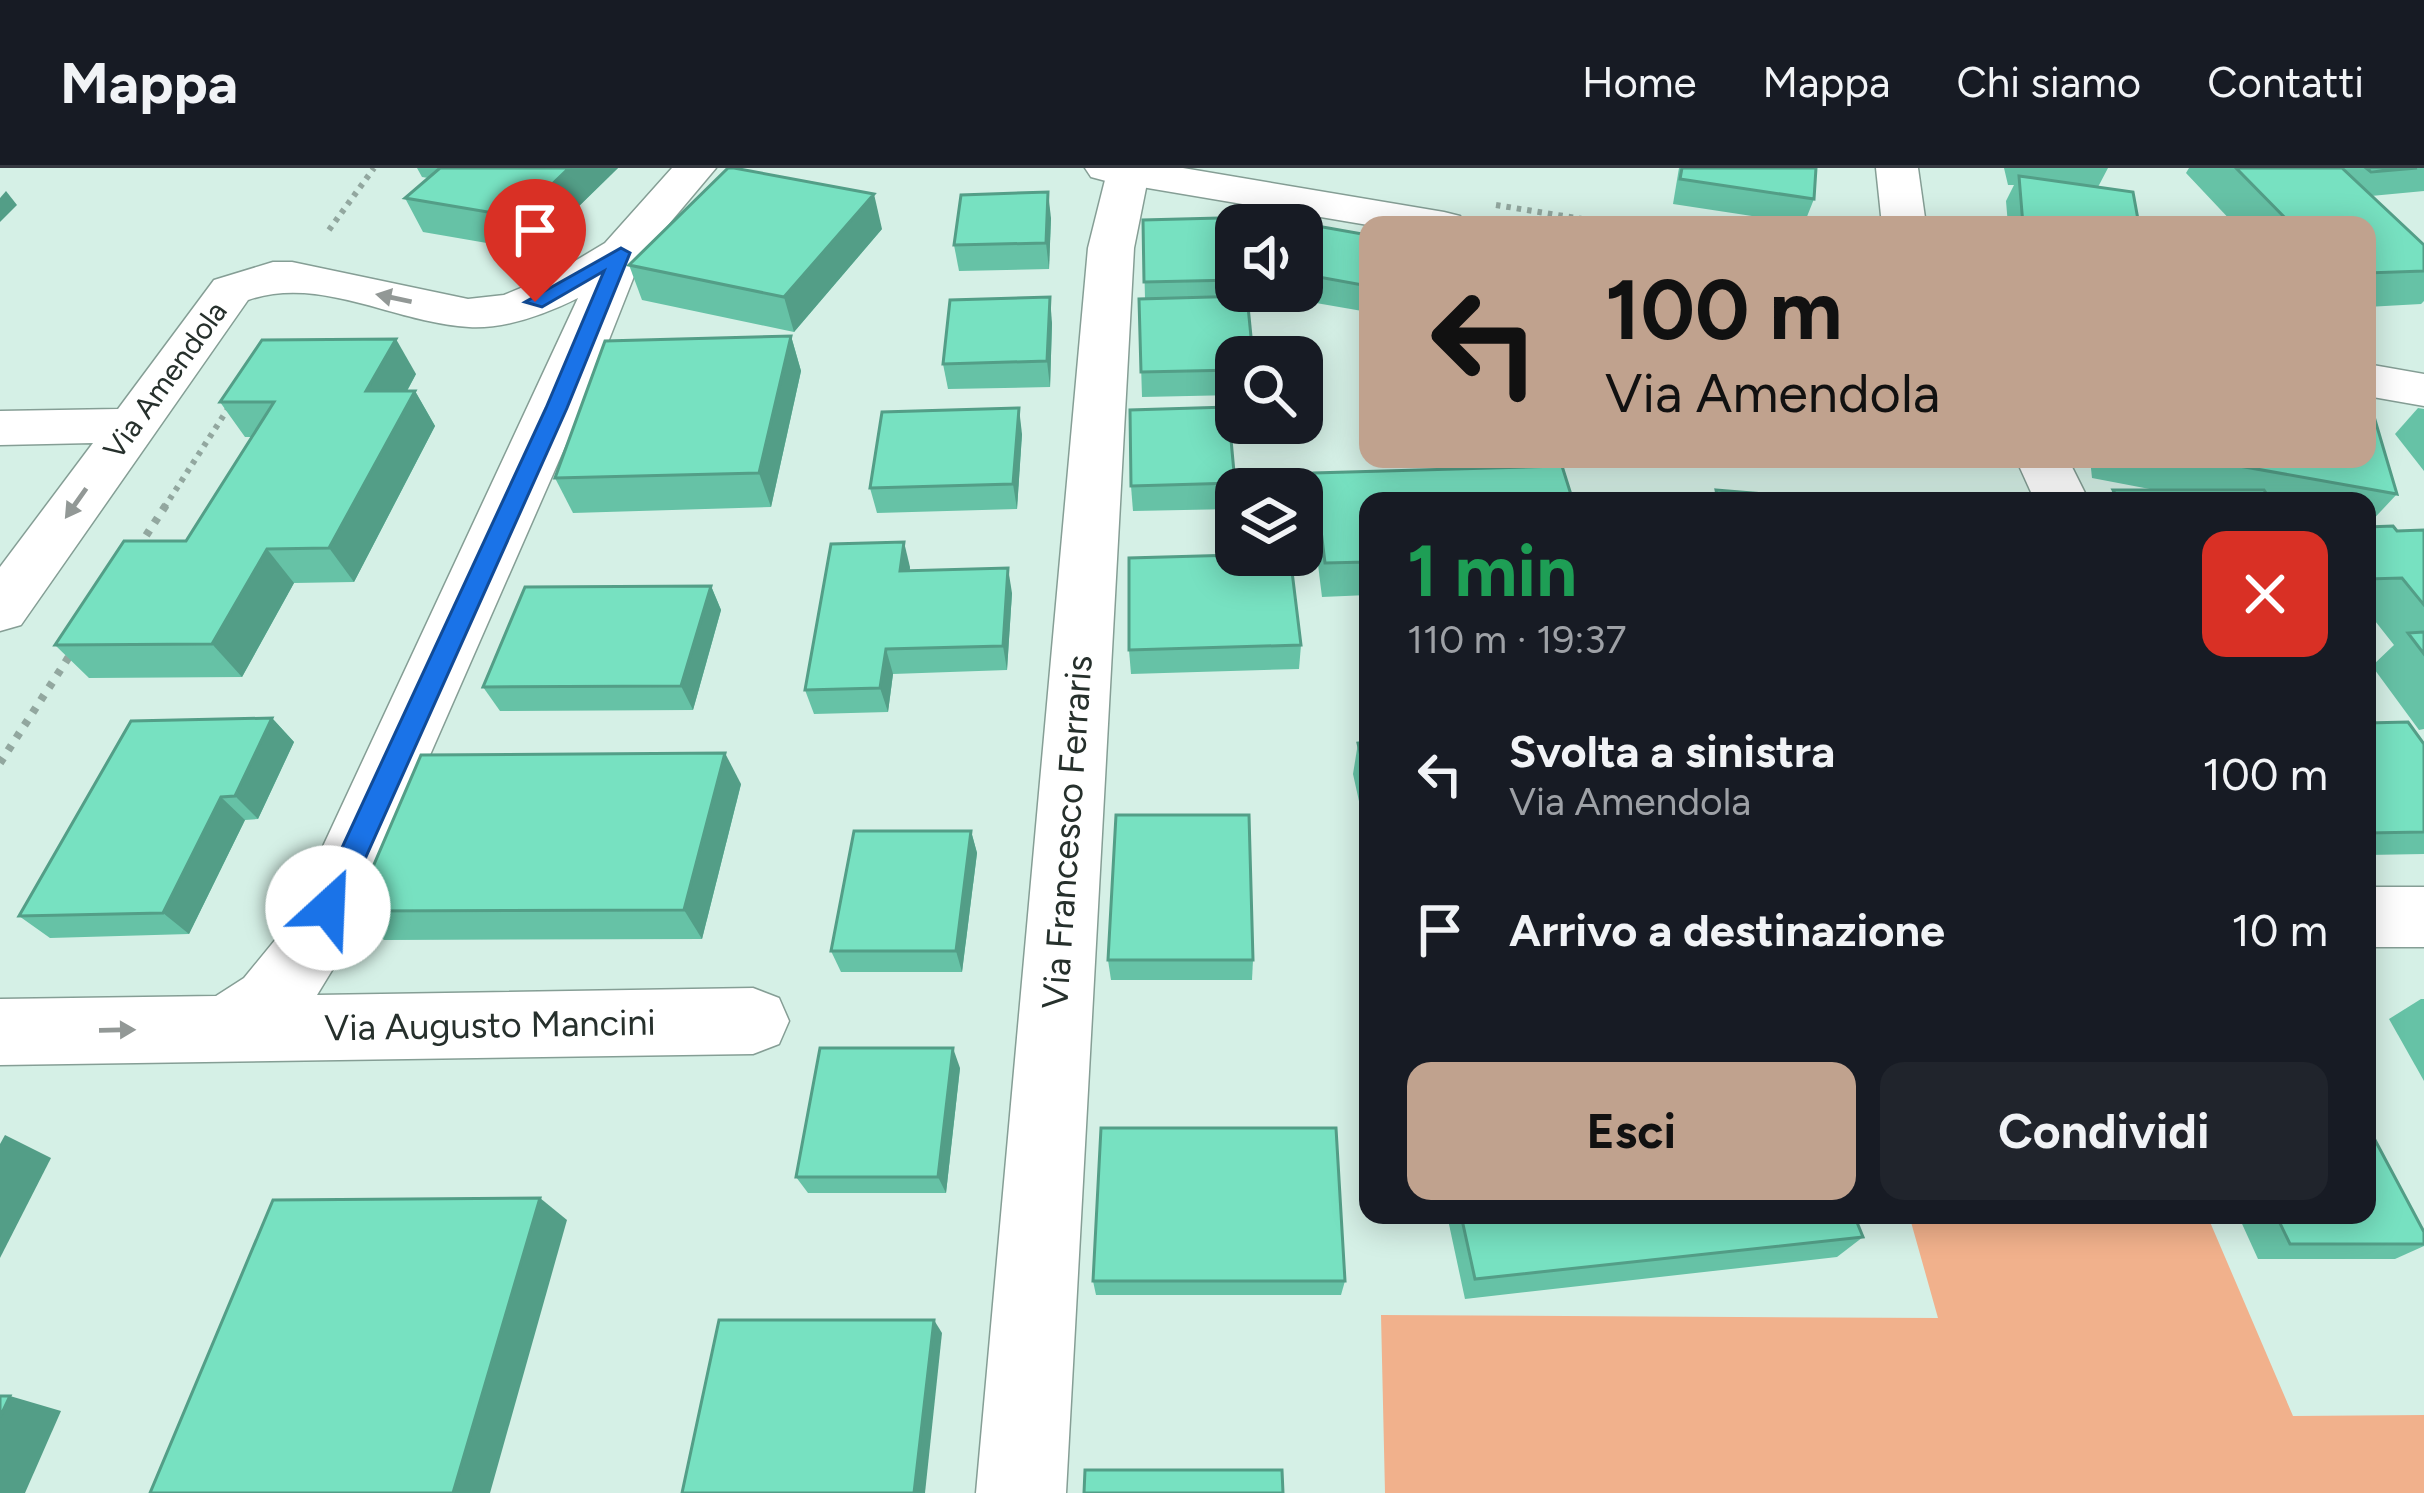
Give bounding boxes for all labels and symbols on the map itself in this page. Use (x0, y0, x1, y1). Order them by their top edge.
pin (484, 179, 586, 302)
one-way arrow (375, 288, 413, 307)
street label: Via Amendola (95, 294, 235, 466)
one-way arrow (65, 487, 88, 519)
street label: Via Francesco Ferraris (1033, 654, 1101, 1010)
position arrow (265, 845, 391, 971)
street label: Via Augusto Mancini (324, 1001, 656, 1049)
one-way arrow (99, 1021, 137, 1040)

